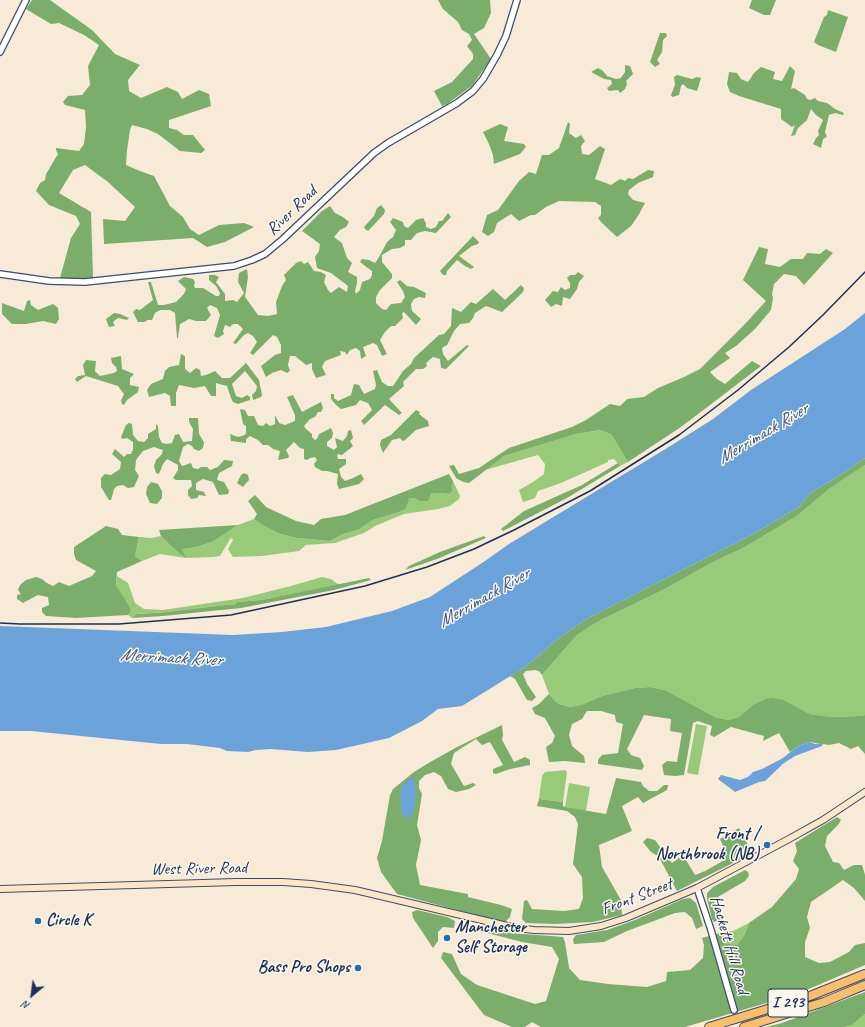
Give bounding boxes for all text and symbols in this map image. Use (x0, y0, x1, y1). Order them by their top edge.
street label: River Road (262, 182, 322, 240)
water label: Merrimack River (714, 399, 812, 469)
water label: Merrimack River (435, 563, 533, 633)
water label: Merrimack River (120, 645, 222, 671)
place label: Front / Northbrook (NB) (656, 825, 759, 865)
marker: Front / Northbrook (NB) (762, 840, 772, 850)
street label: West River Road (151, 858, 247, 880)
street label: Front Street (599, 874, 675, 920)
street label: Hackett Hill Road (705, 893, 753, 997)
place label: Circle K (46, 911, 91, 931)
marker: Circle K (33, 916, 43, 926)
place label: Manchester Self Storage (455, 918, 527, 958)
marker: Manchester Self Storage (442, 933, 452, 943)
place label: Bass Pro Shops (258, 958, 350, 978)
marker: Bass Pro Shops (353, 963, 363, 973)
north arrow (12, 975, 52, 1015)
road number: I 293 (768, 989, 808, 1017)
text: N (20, 998, 33, 1013)

